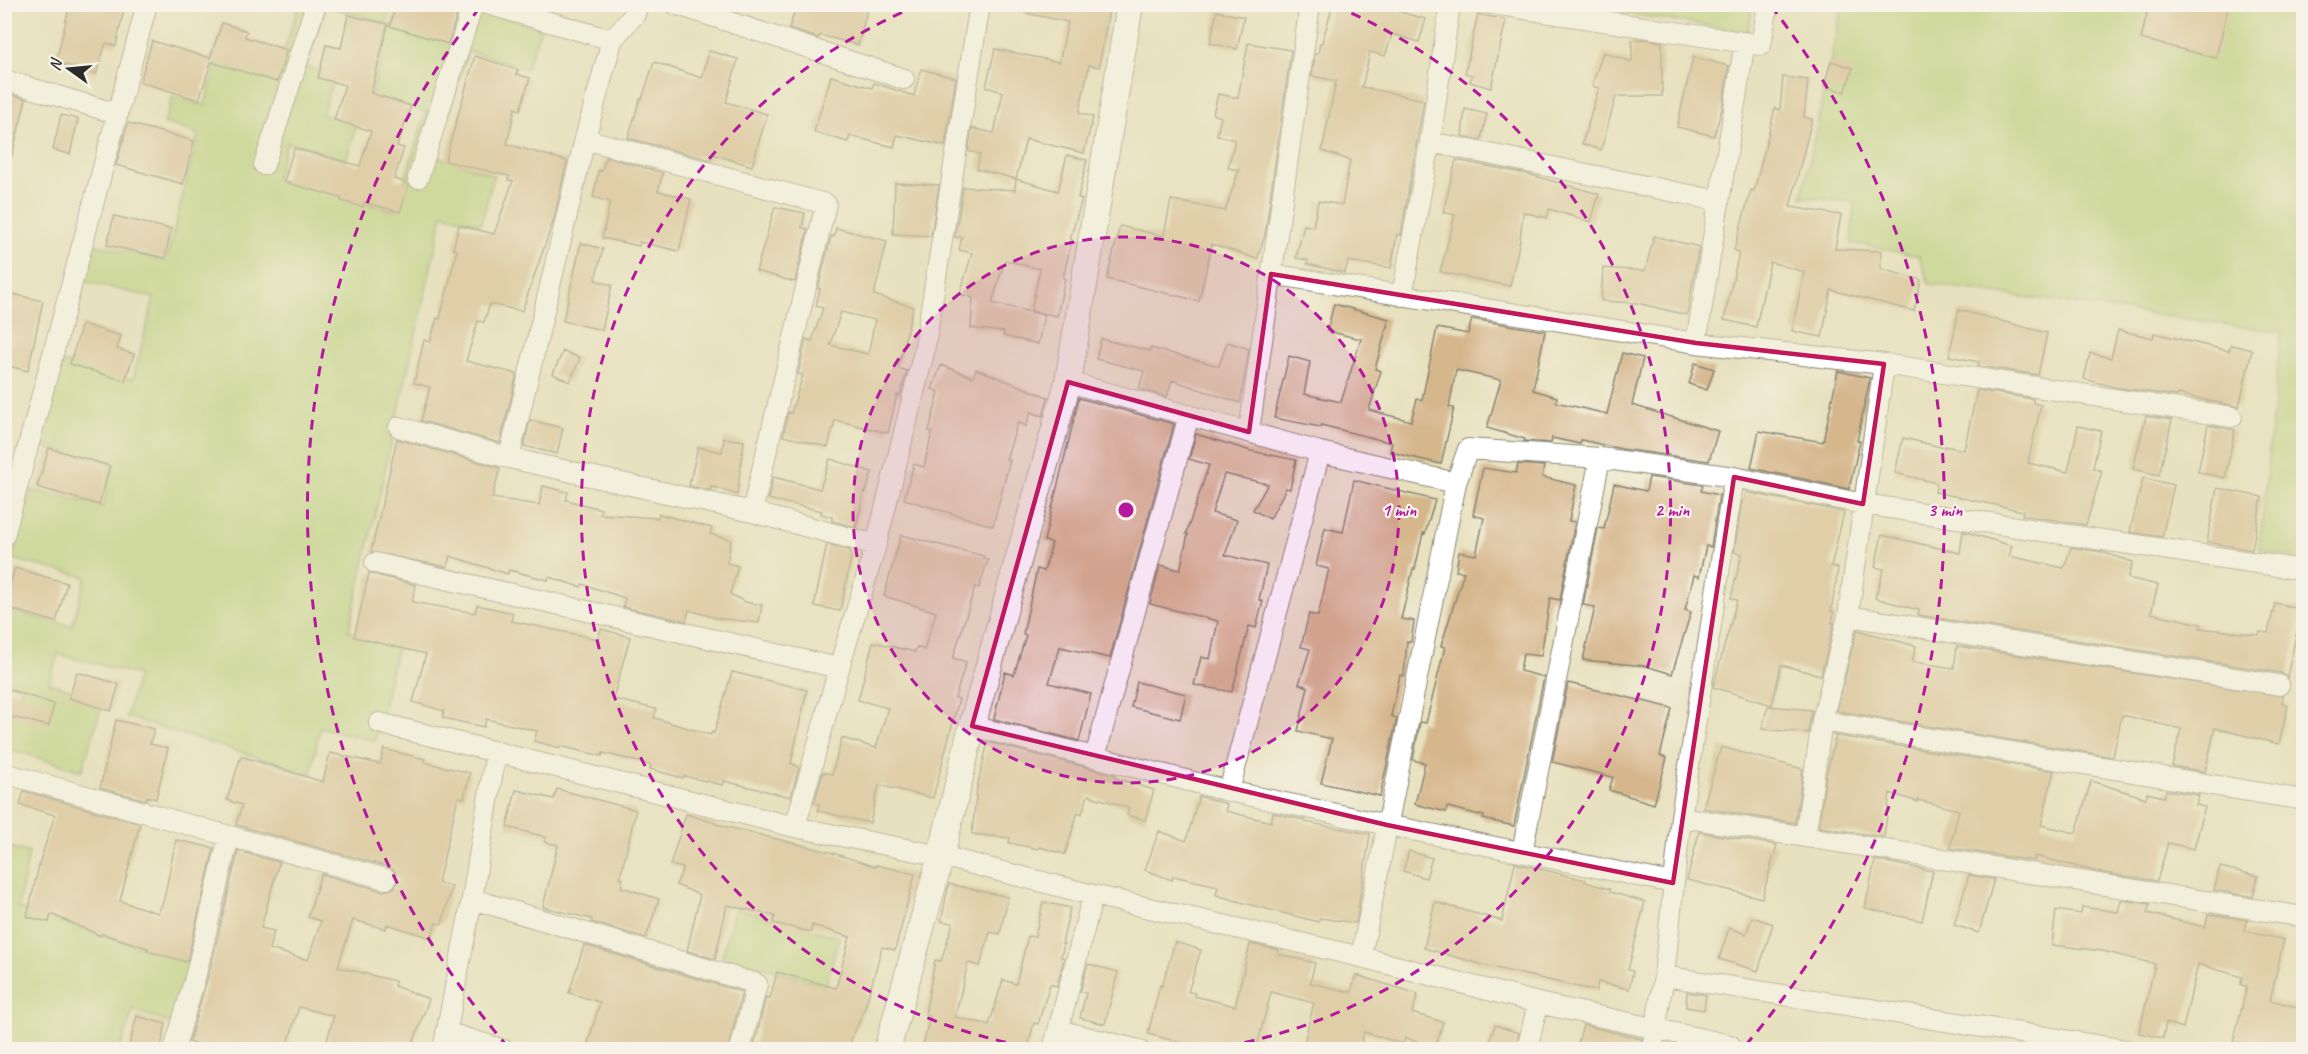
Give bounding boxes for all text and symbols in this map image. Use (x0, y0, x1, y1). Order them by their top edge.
north arrow (39, 39, 99, 99)
text: N (45, 55, 67, 73)
text: 1 min (1382, 499, 1417, 521)
text: 2 min (1655, 499, 1690, 521)
text: 3 min (1928, 499, 1963, 521)
centre of rings (1116, 500, 1136, 520)

